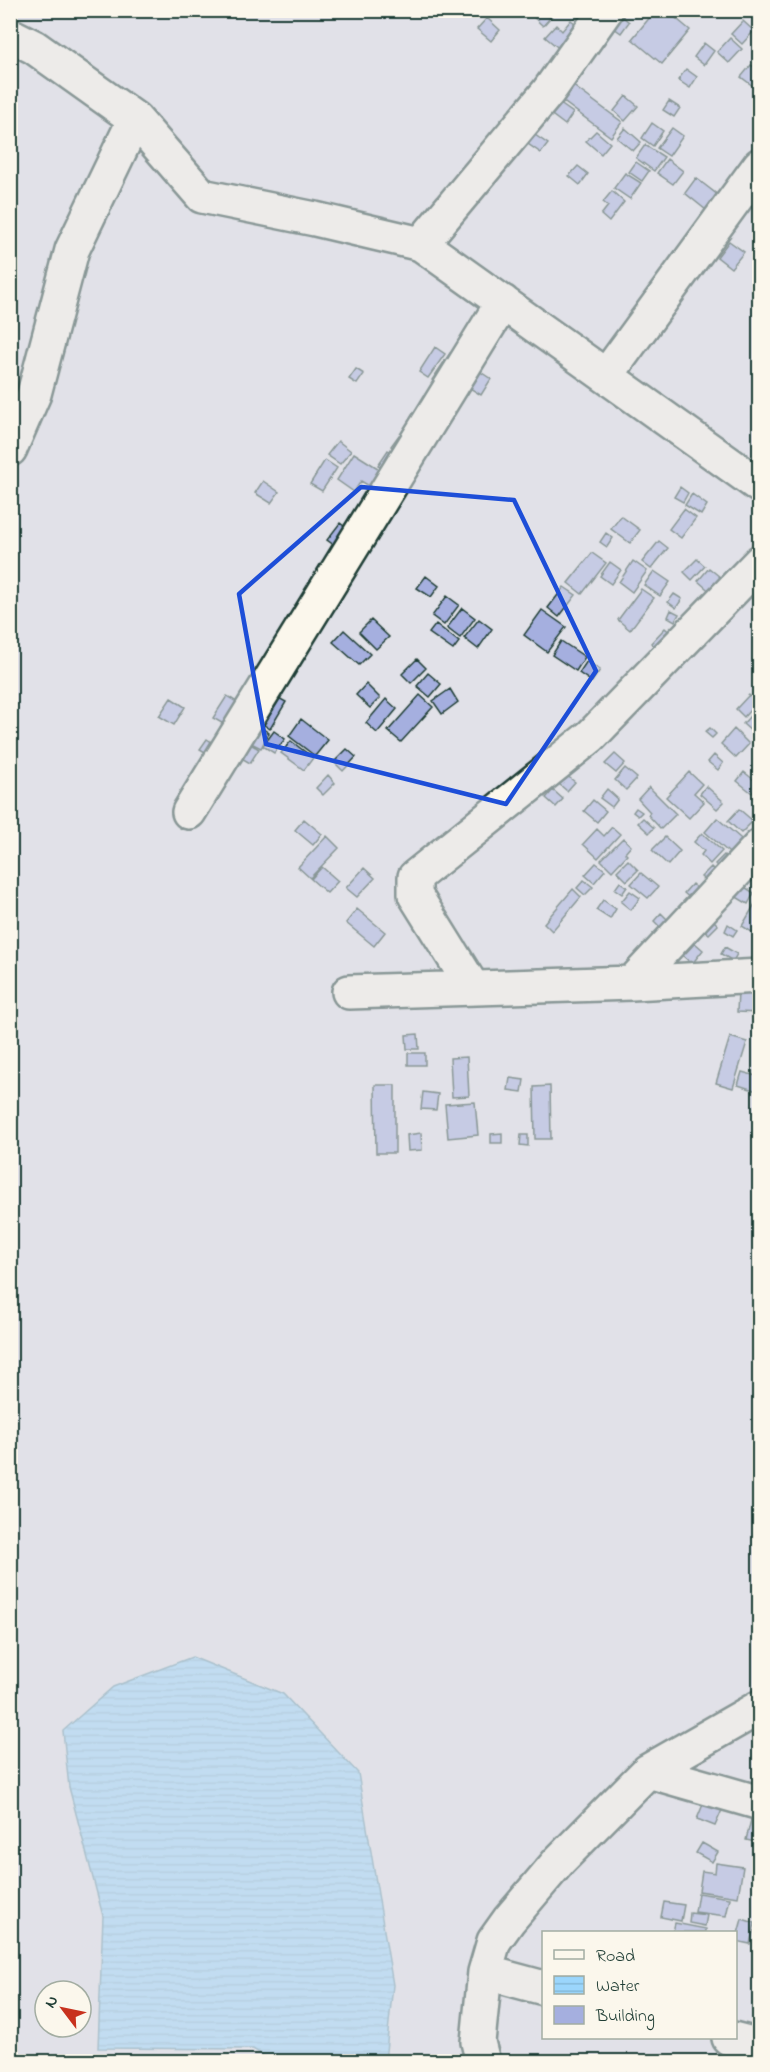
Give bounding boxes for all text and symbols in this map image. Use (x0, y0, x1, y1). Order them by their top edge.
legend (542, 1931, 737, 2039)
text: Road (596, 1944, 635, 1970)
text: Water (596, 1974, 640, 2000)
north arrow (33, 1979, 93, 2039)
text: N (39, 1991, 65, 2013)
text: Building (595, 2004, 655, 2031)

